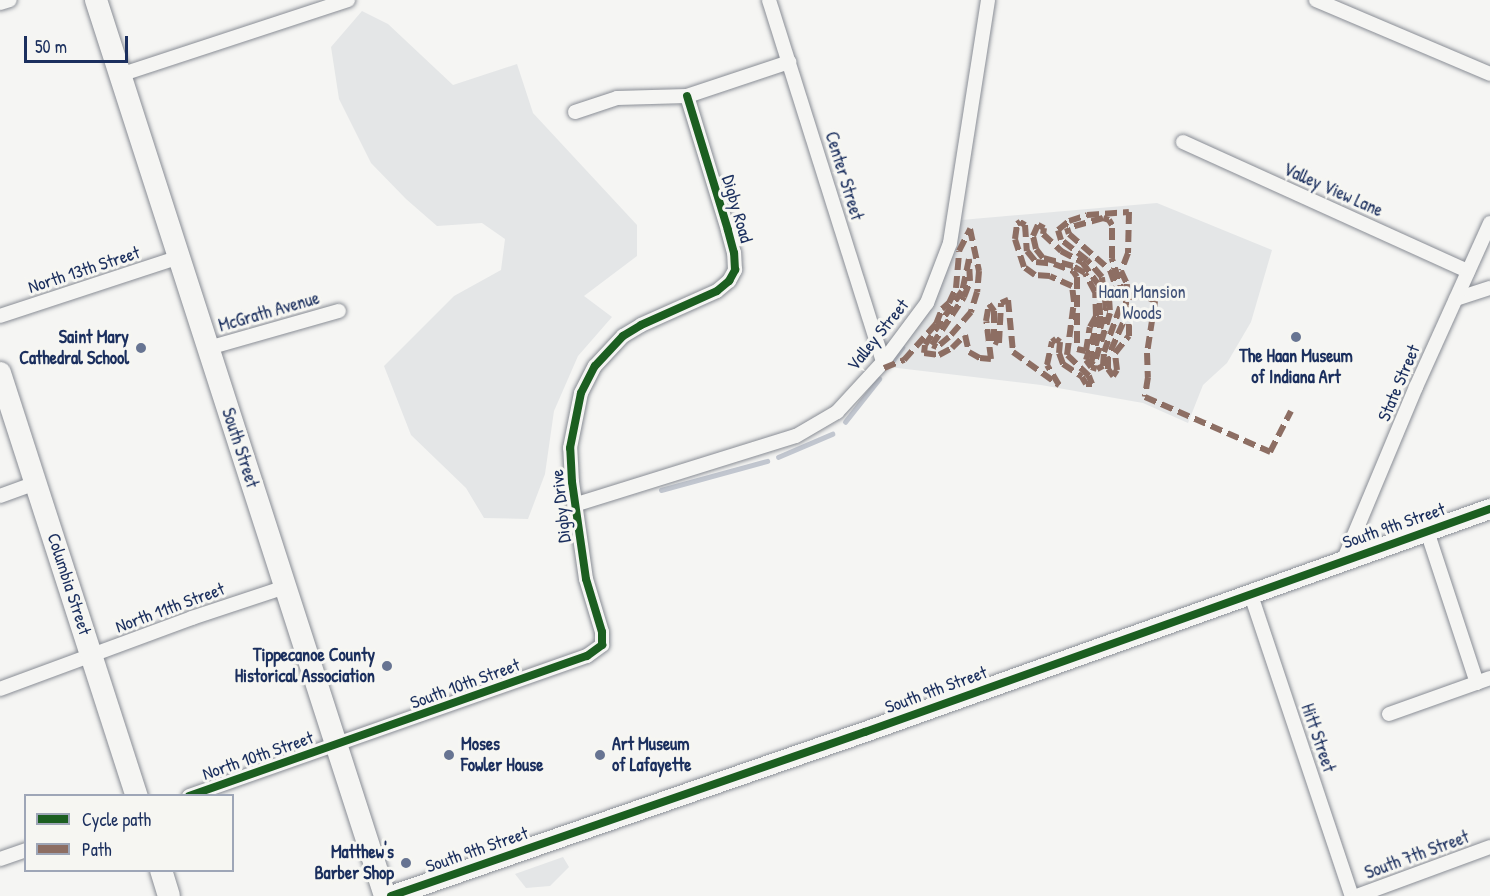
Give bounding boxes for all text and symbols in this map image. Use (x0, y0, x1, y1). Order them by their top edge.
scale bar (27, 24, 130, 62)
text: 50 m (35, 34, 67, 59)
street label: Center Street (820, 129, 868, 223)
street label: Valley View Lane (1280, 158, 1386, 222)
street label: Digby Road (717, 173, 757, 245)
street label: North 13th Street (25, 242, 143, 298)
park label: Haan Mansion Woods (1098, 282, 1186, 324)
street label: McGrath Avenue (216, 287, 322, 337)
street label: Valley Street (843, 295, 913, 375)
place label: Saint Mary Cathedral School (19, 327, 129, 370)
marker: The Haan Museum of Indiana Art (1289, 330, 1303, 344)
marker: Saint Mary Cathedral School (134, 341, 148, 355)
street label: State Street (1373, 342, 1425, 424)
place label: The Haan Museum of Indiana Art (1239, 346, 1353, 388)
street label: South Street (217, 405, 263, 491)
street label: Digby Drive (546, 468, 576, 544)
street label: South 9th Street (1340, 498, 1448, 554)
street label: Columbia Street (42, 530, 96, 638)
street label: North 11th Street (113, 578, 227, 638)
place label: Tippecanoe County Historical Association (235, 645, 375, 688)
street label: South 10th Street (407, 654, 523, 714)
marker: Tippecanoe County Historical Association (380, 659, 394, 673)
street label: South 9th Street (882, 662, 990, 718)
street label: Hitt Street (1296, 701, 1340, 775)
street label: North 10th Street (200, 727, 316, 785)
place label: Moses Fowler House (461, 734, 543, 777)
place label: Art Museum of Lafayette (612, 734, 691, 777)
marker: Moses Fowler House (442, 748, 456, 762)
marker: Art Museum of Lafayette (593, 748, 607, 762)
legend (24, 794, 234, 872)
text: Cycle path (82, 807, 151, 832)
street label: South 9th Street (423, 822, 531, 878)
street label: South 7th Street (1362, 826, 1472, 884)
text: Path (82, 837, 111, 862)
place label: Matthew's Barber Shop (314, 842, 394, 884)
marker: Matthew's Barber Shop (399, 856, 413, 870)

